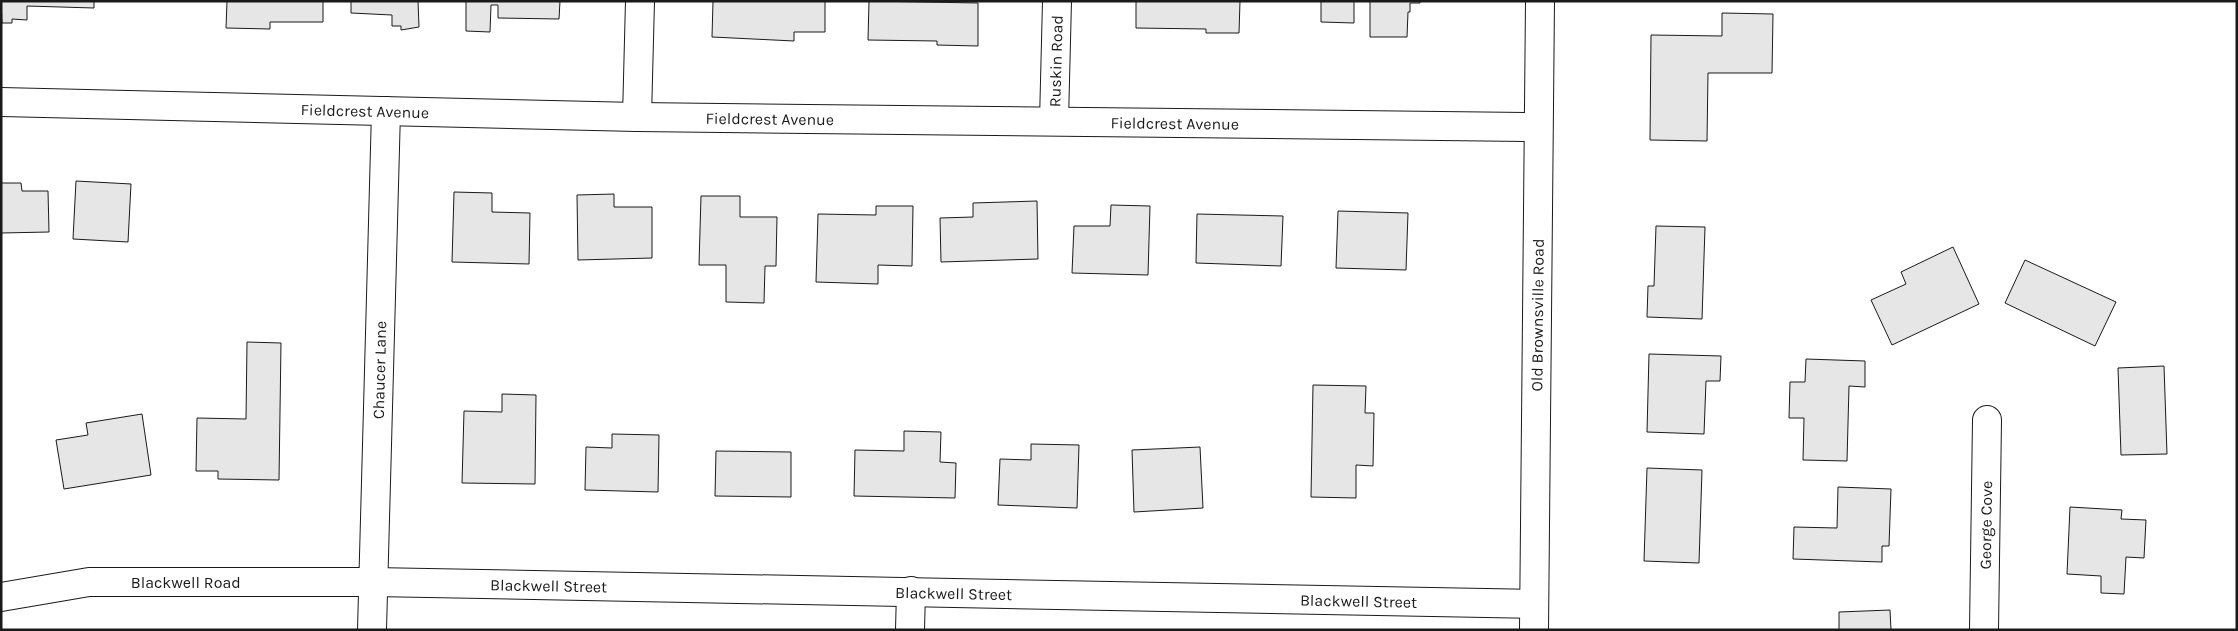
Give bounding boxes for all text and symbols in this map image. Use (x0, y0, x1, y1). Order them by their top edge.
street label: Ruskin Road (1045, 15, 1066, 107)
street label: Fieldcrest Avenue (300, 100, 429, 122)
street label: Fieldcrest Avenue (705, 108, 834, 129)
street label: Fieldcrest Avenue (1110, 113, 1239, 133)
street label: Old Brownsville Road (1527, 238, 1547, 392)
street label: Chaucer Lane (368, 321, 390, 419)
street label: George Cove (1975, 481, 1996, 570)
street label: Blackwell Road (131, 573, 241, 592)
street label: Blackwell Street (490, 575, 607, 596)
street label: Blackwell Street (895, 582, 1012, 604)
street label: Blackwell Street (1300, 590, 1417, 611)

